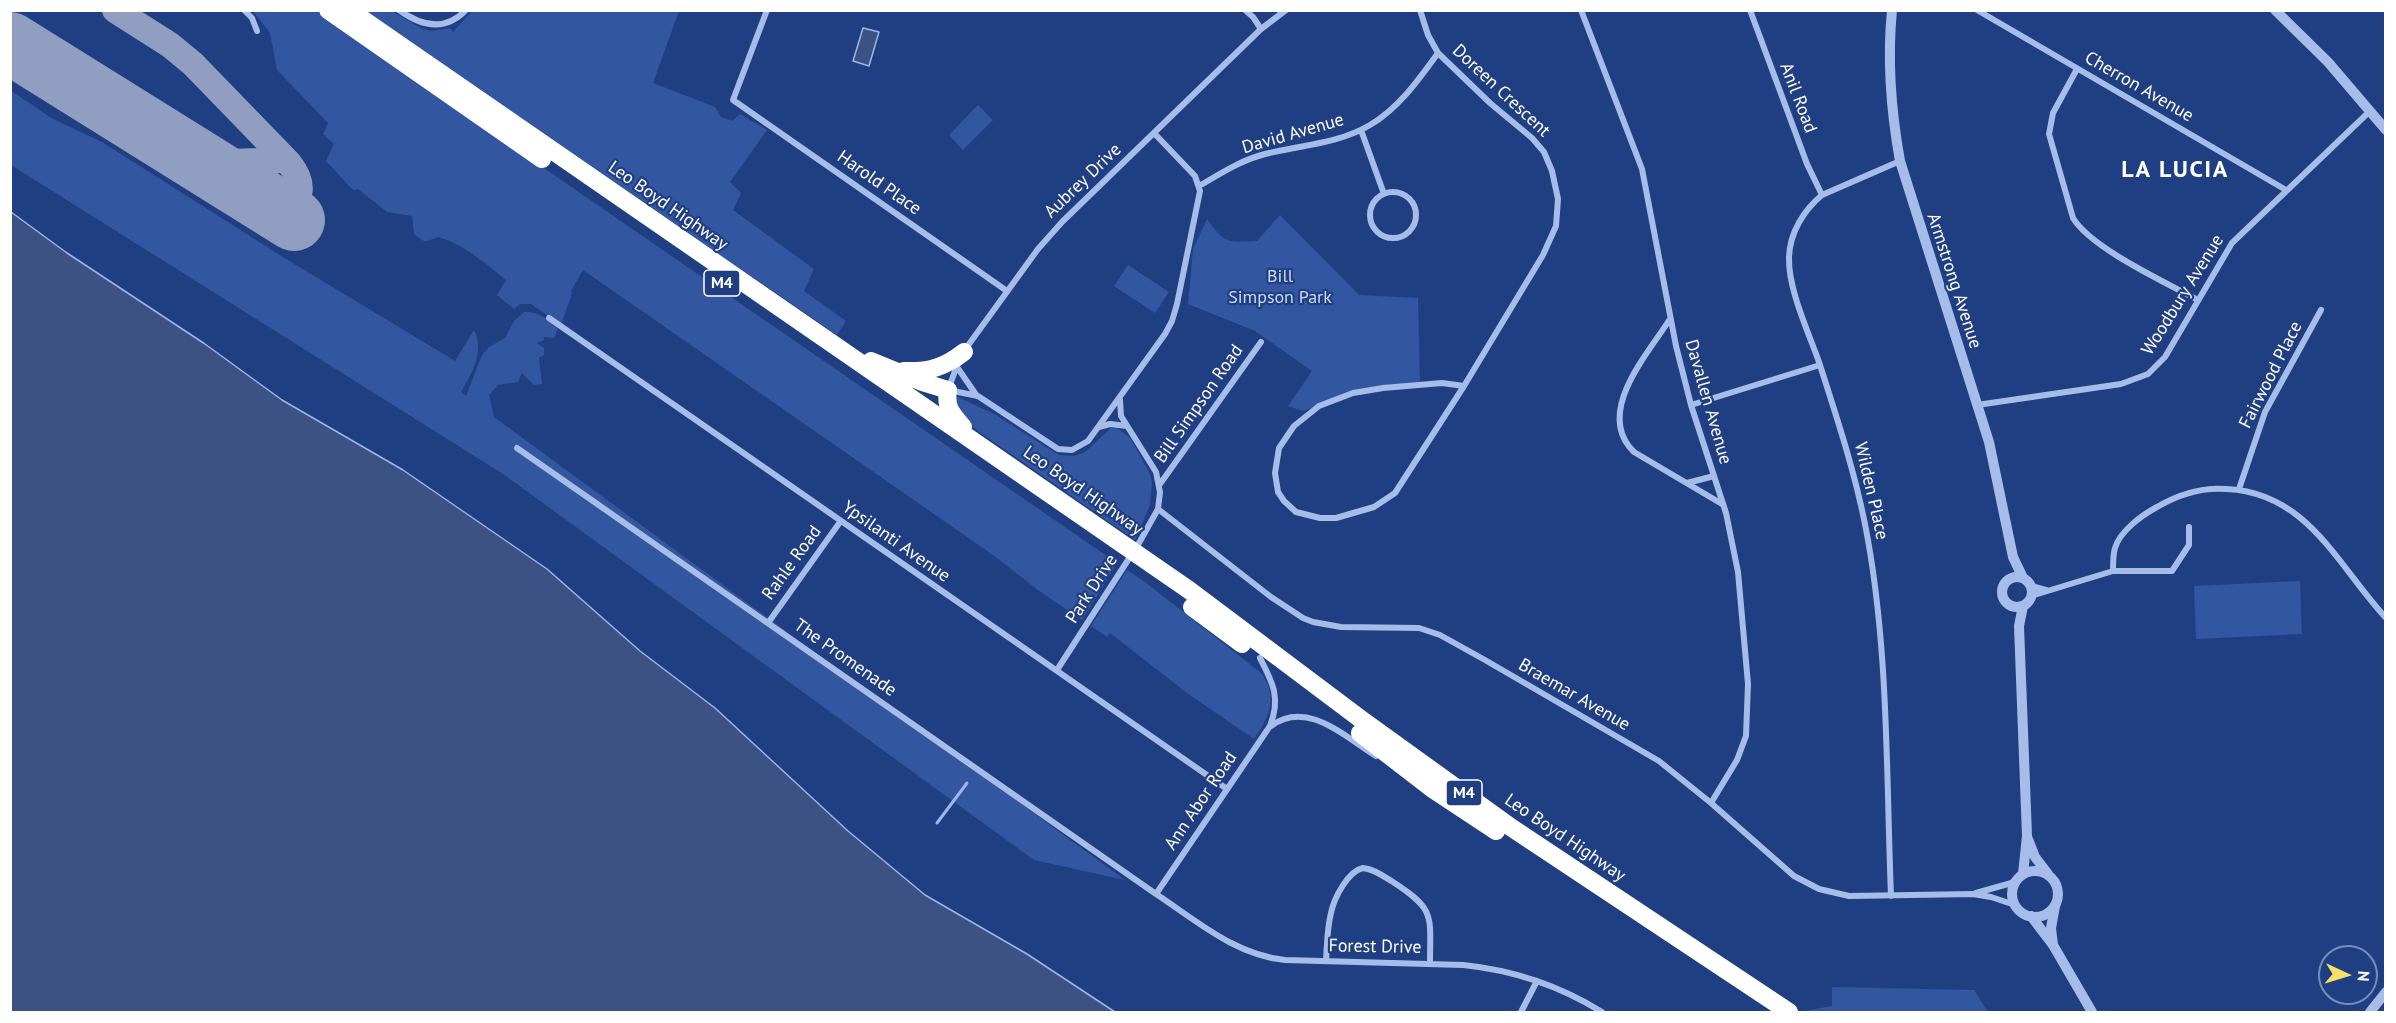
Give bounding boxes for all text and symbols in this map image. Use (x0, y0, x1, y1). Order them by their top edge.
street label: Doreen Crescent (1448, 40, 1554, 142)
street label: Cherron Avenue (2081, 47, 2197, 127)
street label: Anil Road (1775, 60, 1821, 136)
street label: David Avenue (1240, 109, 1346, 159)
street label: Aubrey Drive (1040, 139, 1126, 223)
street label: Harold Place (833, 146, 925, 220)
district label: LA LUCIA (2121, 156, 2229, 184)
street label: Leo Boyd Highway (604, 157, 732, 255)
street label: Armstrong Avenue (1922, 210, 1986, 352)
street label: Woodbury Avenue (2137, 231, 2229, 359)
park label: Bill Simpson Park (1228, 266, 1332, 308)
road number: M4 (704, 270, 740, 296)
street label: Fairwood Place (2235, 318, 2307, 432)
street label: Davallen Avenue (1680, 337, 1736, 467)
street label: Bill Simpson Road (1150, 341, 1248, 467)
street label: Wilden Place (1849, 440, 1893, 542)
street label: Leo Boyd Highway (1019, 442, 1147, 540)
street label: Ypsilanti Avenue (838, 497, 954, 587)
street label: Rahle Road (758, 522, 826, 604)
street label: Park Drive (1062, 550, 1122, 628)
street label: The Promenade (790, 615, 900, 701)
street label: Braemar Avenue (1514, 654, 1634, 736)
street label: Ann Abor Road (1160, 748, 1242, 854)
road number: M4 (1446, 780, 1482, 806)
street label: Leo Boyd Highway (1500, 789, 1630, 887)
street label: Forest Drive (1328, 935, 1422, 959)
north arrow (2318, 945, 2378, 1005)
text: N (2354, 970, 2374, 982)

